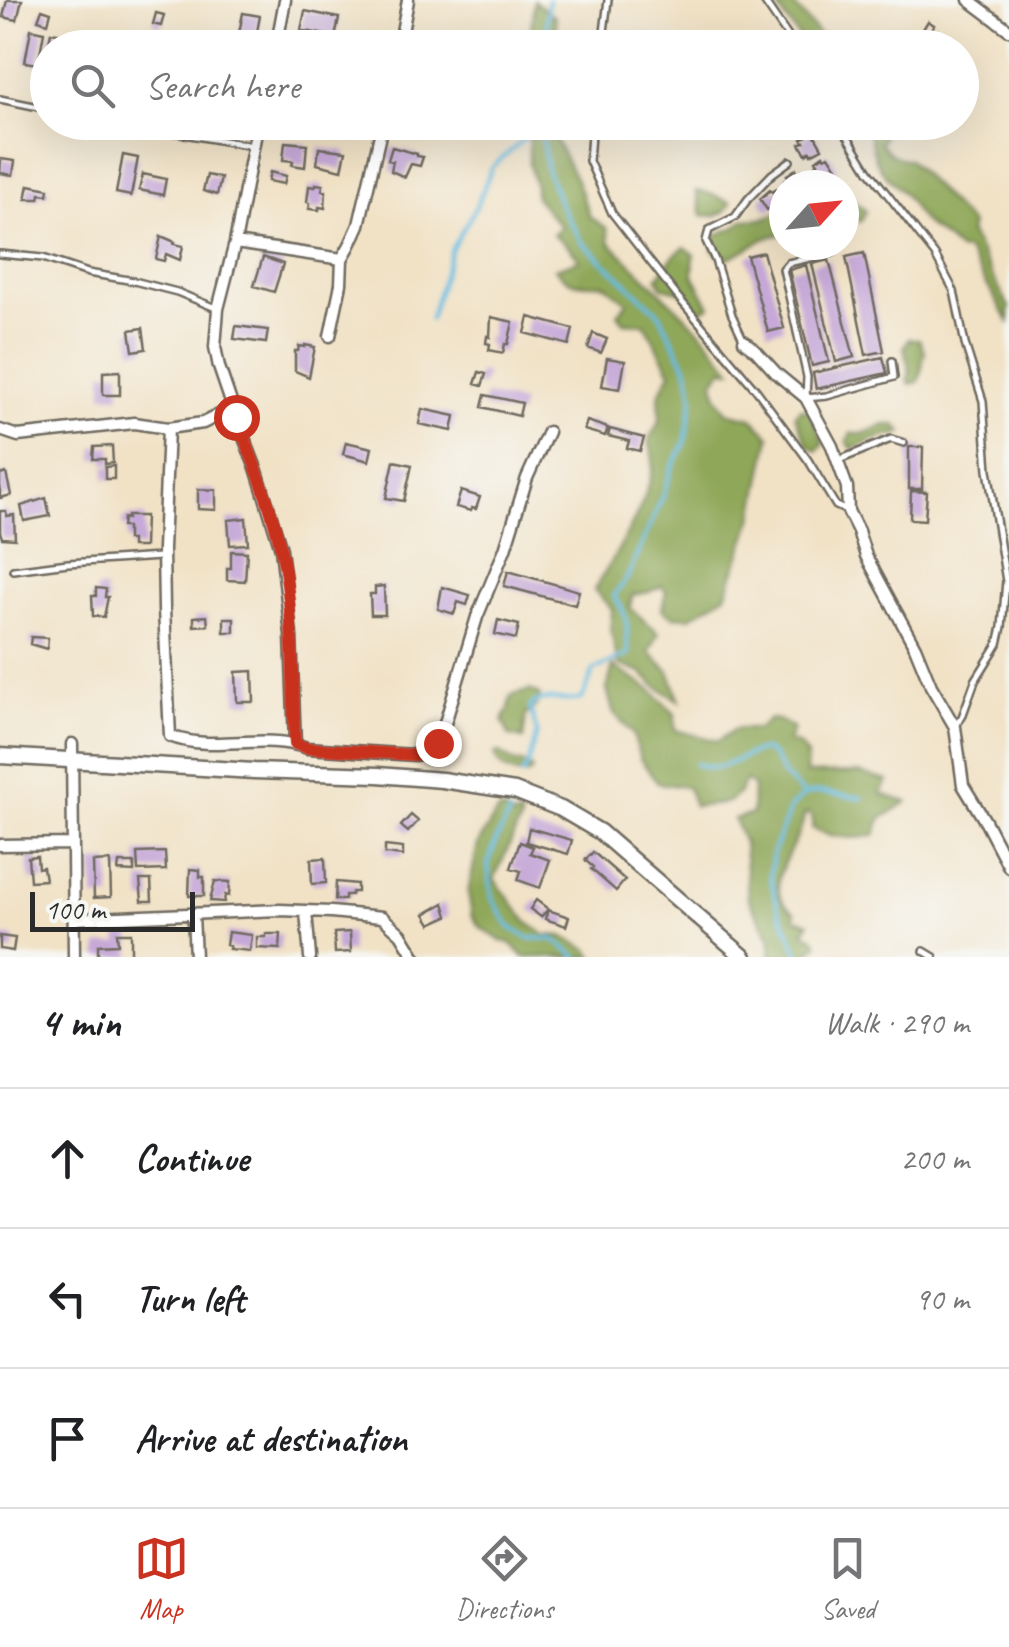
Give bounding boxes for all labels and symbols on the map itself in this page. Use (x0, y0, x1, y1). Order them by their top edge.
north arrow (769, 170, 859, 260)
route start (214, 395, 260, 441)
route end (416, 721, 462, 767)
scale bar (30, 887, 195, 931)

